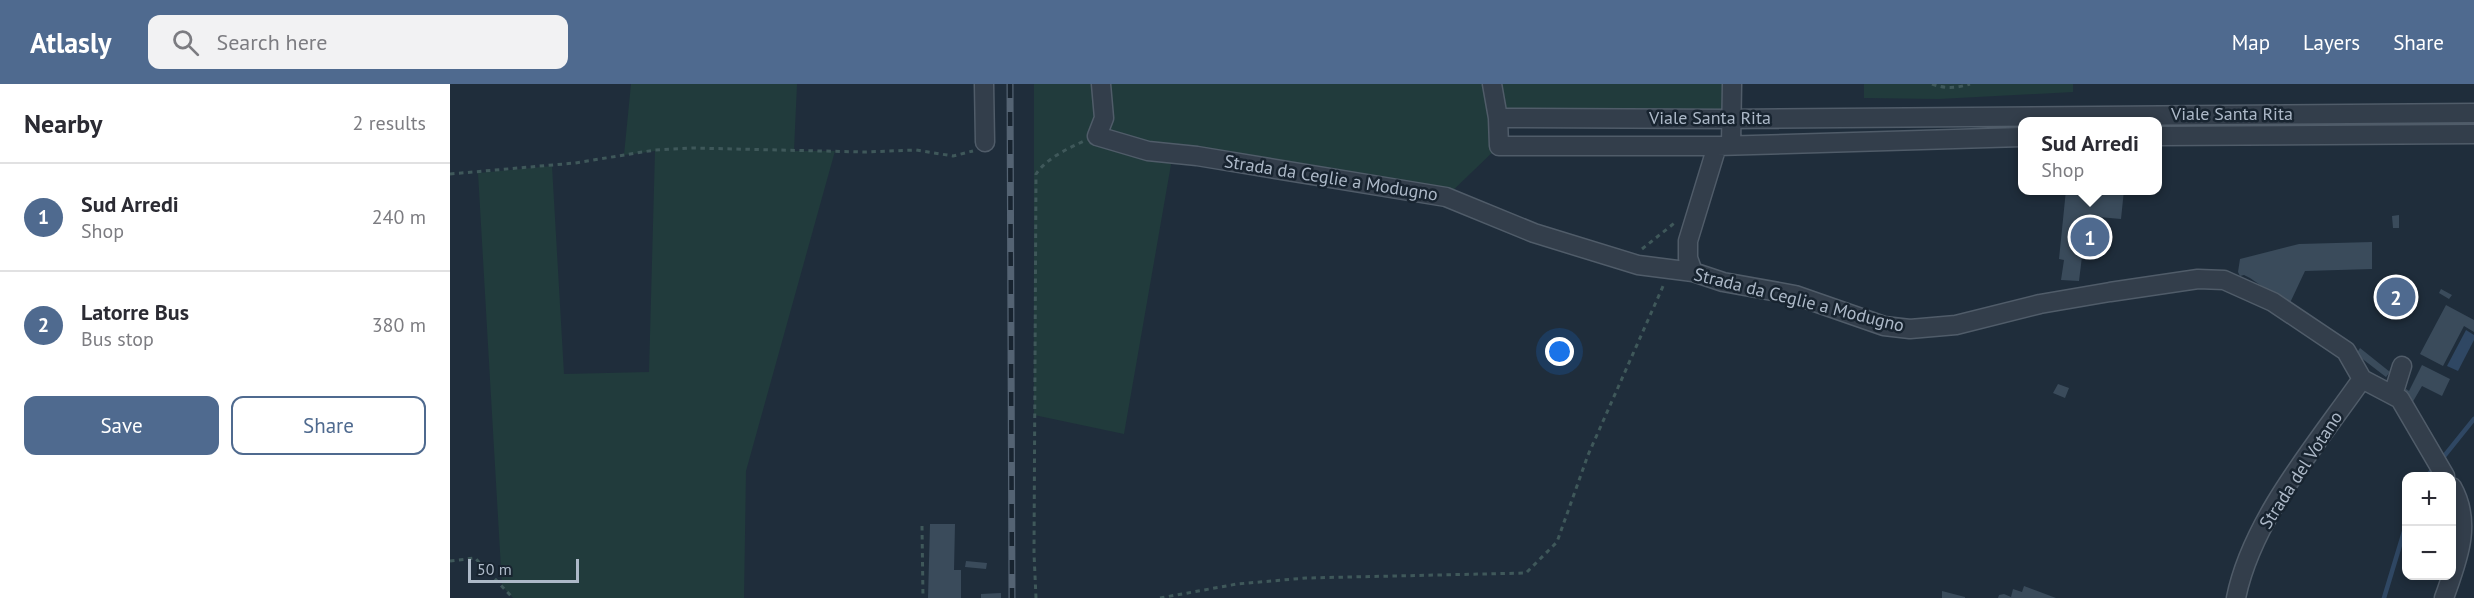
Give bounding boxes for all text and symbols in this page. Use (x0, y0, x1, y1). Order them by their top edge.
search box (148, 15, 568, 69)
text: Atlasly (30, 24, 112, 61)
icon: search (169, 26, 202, 59)
text: Search here (217, 28, 327, 56)
text: Map (2232, 29, 2270, 56)
text: Layers (2303, 29, 2360, 56)
text: Share (2393, 29, 2444, 56)
street label: Viale Santa Rita (2170, 102, 2293, 125)
street label: Viale Santa Rita (1648, 106, 1771, 129)
text: Nearby (24, 107, 102, 140)
text: 2 results (353, 110, 426, 136)
popup (2018, 117, 2162, 195)
text: Sud Arredi (2041, 129, 2139, 157)
street label: Strada da Ceglie a Modugno (1223, 149, 1440, 206)
text: Shop (2041, 157, 2084, 183)
text: Sud Arredi (81, 190, 179, 218)
text: 1 (38, 204, 49, 230)
text: 240 m (372, 204, 426, 230)
pin: 1 (2070, 214, 2110, 260)
text: Shop (81, 218, 124, 244)
street label: Strada da Ceglie a Modugno (1692, 262, 1907, 337)
pin: 2 (2376, 274, 2416, 320)
text: Latorre Bus (81, 298, 189, 326)
text: 2 (38, 312, 49, 338)
text: 380 m (372, 312, 426, 338)
text: Bus stop (81, 326, 154, 352)
your location (1545, 337, 1574, 366)
button: Save (24, 396, 219, 455)
button: Share (231, 396, 426, 455)
street label: Strada del Votano (2254, 407, 2347, 533)
map controls (2402, 472, 2456, 580)
button: + (2402, 472, 2456, 526)
button: − (2402, 526, 2456, 580)
scale bar (468, 556, 579, 584)
text: 50 m (477, 559, 512, 579)

